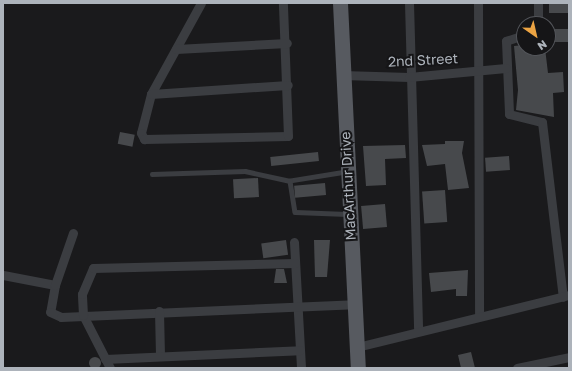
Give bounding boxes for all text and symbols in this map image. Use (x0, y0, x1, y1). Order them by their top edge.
north arrow (516, 16, 556, 56)
text: N (535, 38, 550, 53)
street label: 2nd Street (387, 50, 459, 70)
street label: MacArthur Drive (337, 131, 359, 241)

